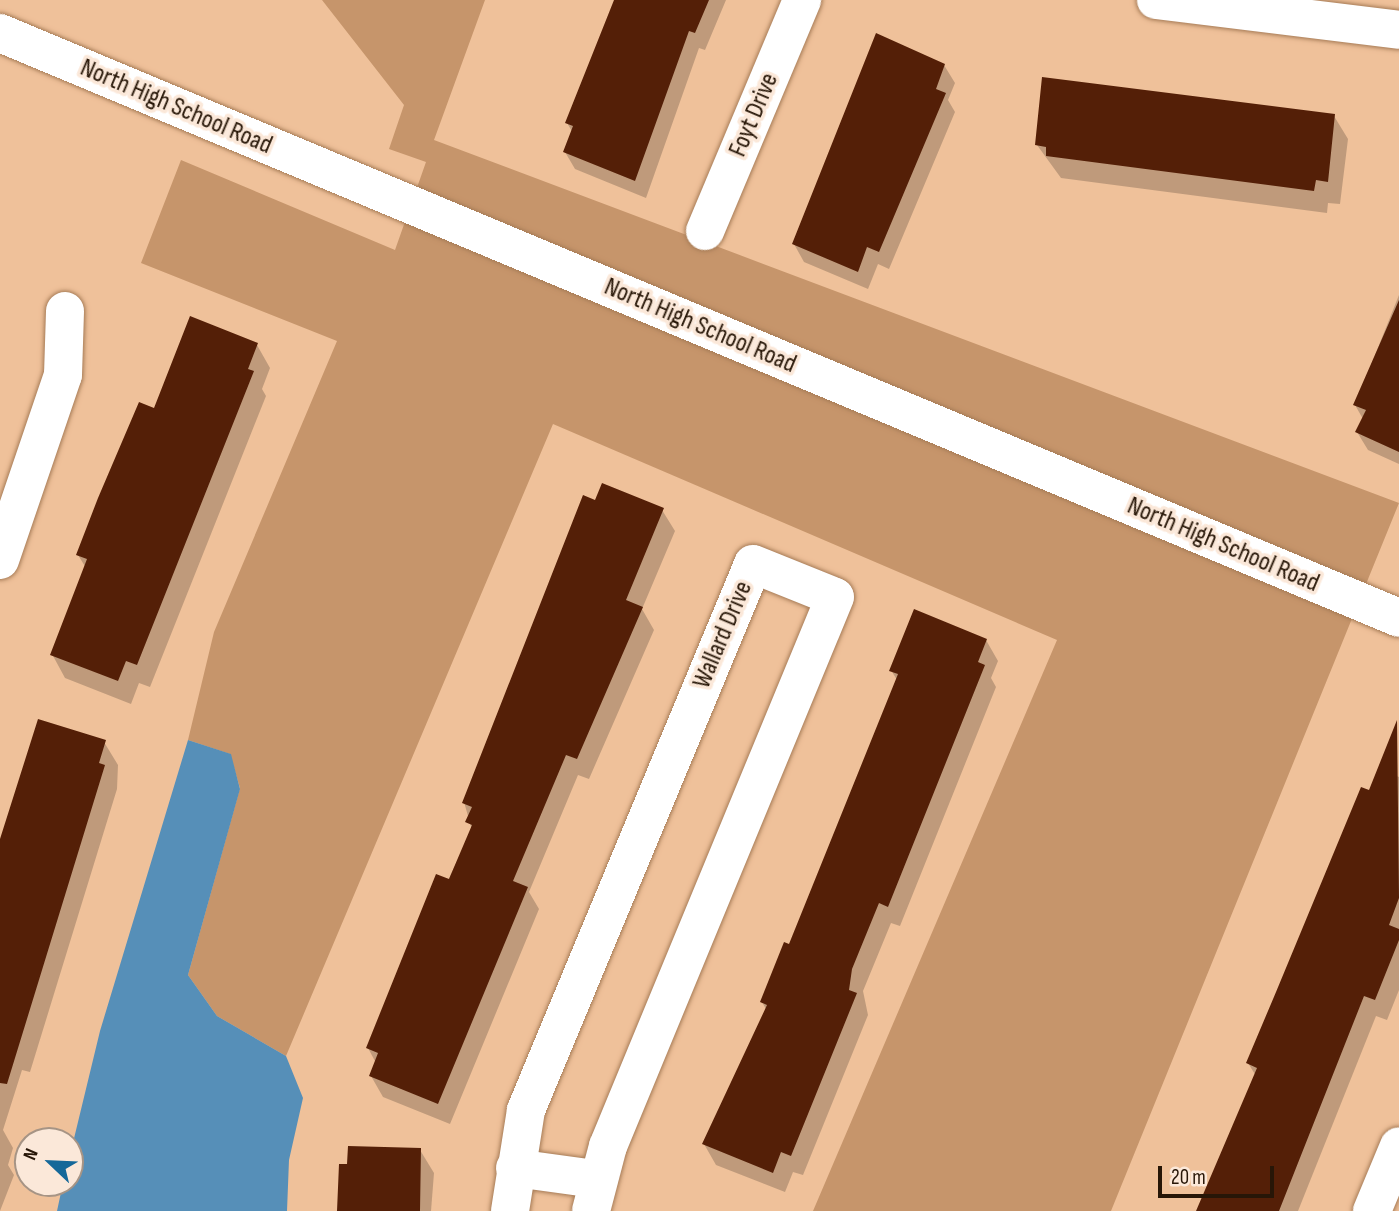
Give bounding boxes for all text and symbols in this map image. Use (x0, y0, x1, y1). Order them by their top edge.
street label: North High School Road (75, 53, 277, 161)
street label: Foyt Drive (722, 69, 786, 161)
street label: North High School Road (599, 272, 801, 380)
street label: North High School Road (1122, 491, 1324, 599)
street label: Wallard Drive (686, 577, 760, 693)
north arrow (14, 1127, 84, 1197)
text: N (18, 1145, 44, 1164)
scale bar (1161, 1152, 1276, 1196)
text: 20 m (1171, 1165, 1206, 1190)

